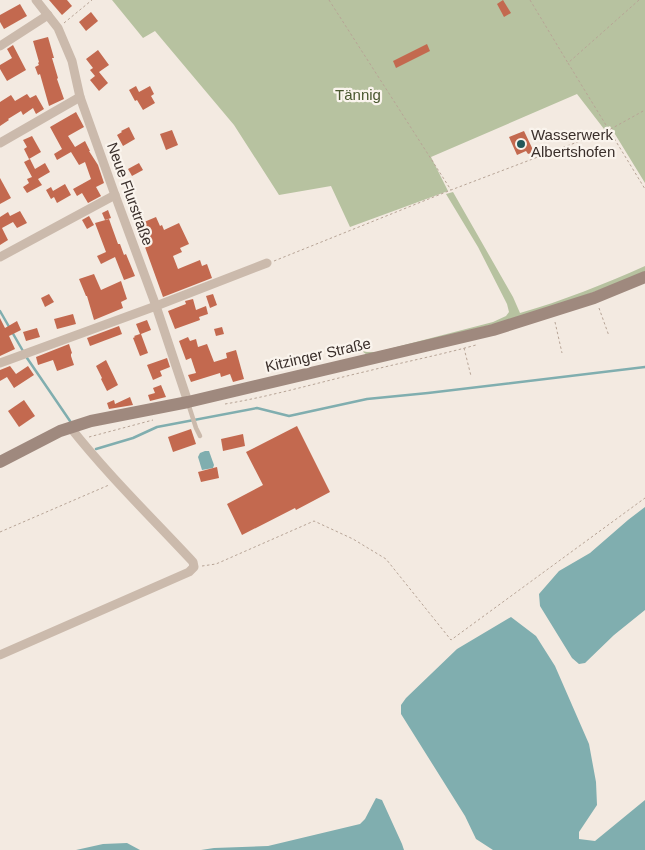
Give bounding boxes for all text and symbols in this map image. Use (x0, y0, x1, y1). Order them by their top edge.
park label: Tännig (335, 86, 381, 103)
place label: Wasserwerk Albertshofen (531, 126, 615, 160)
marker: Wasserwerk Albertshofen (515, 138, 527, 150)
street label: Neue Flurstraße (104, 140, 157, 248)
street label: Kitzinger Straße (264, 334, 372, 375)

